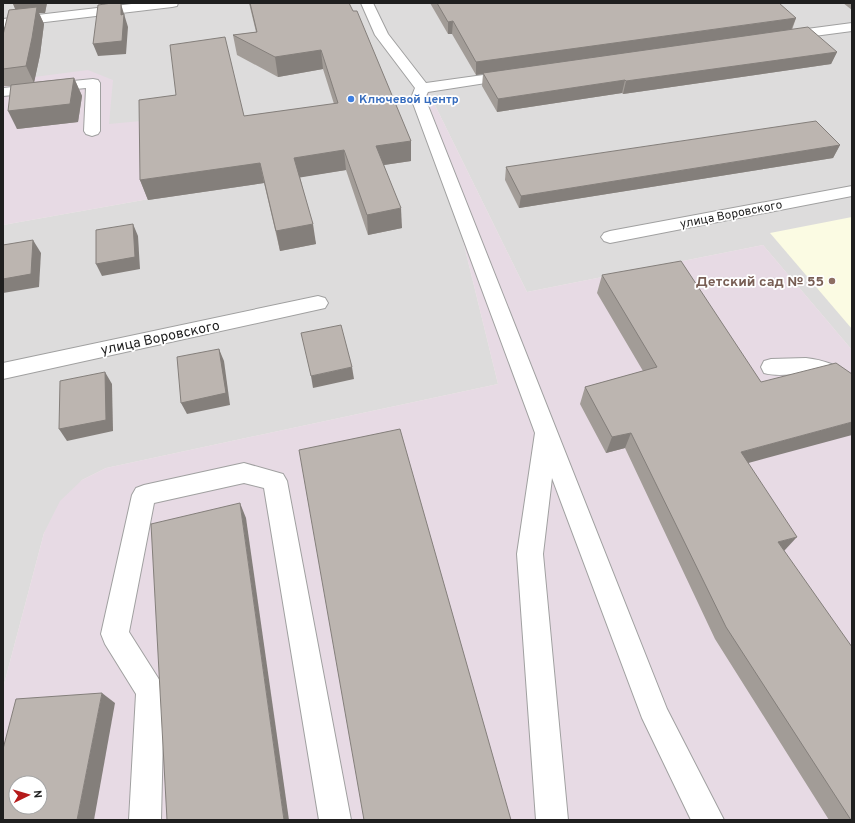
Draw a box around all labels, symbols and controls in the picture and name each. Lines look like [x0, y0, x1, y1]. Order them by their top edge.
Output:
place label: Ключевой центр [359, 92, 459, 108]
marker: Ключевой центр [346, 94, 356, 104]
street label: улица Воровского [679, 197, 784, 233]
place label: Детский сад № 55 [696, 274, 824, 291]
marker: Детский сад № 55 [827, 276, 837, 286]
street label: улица Воровского [99, 318, 221, 359]
north arrow [8, 775, 48, 815]
text: N [30, 790, 44, 799]

